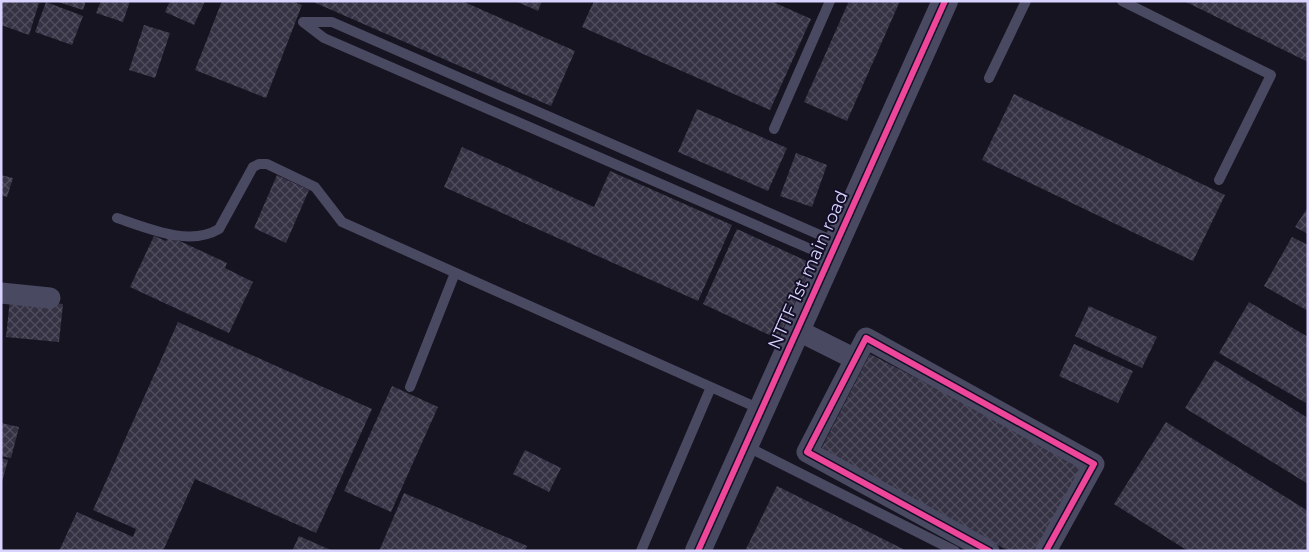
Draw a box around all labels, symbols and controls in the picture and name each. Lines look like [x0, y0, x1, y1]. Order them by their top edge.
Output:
street label: NTTF 1st main road [763, 187, 853, 353]

